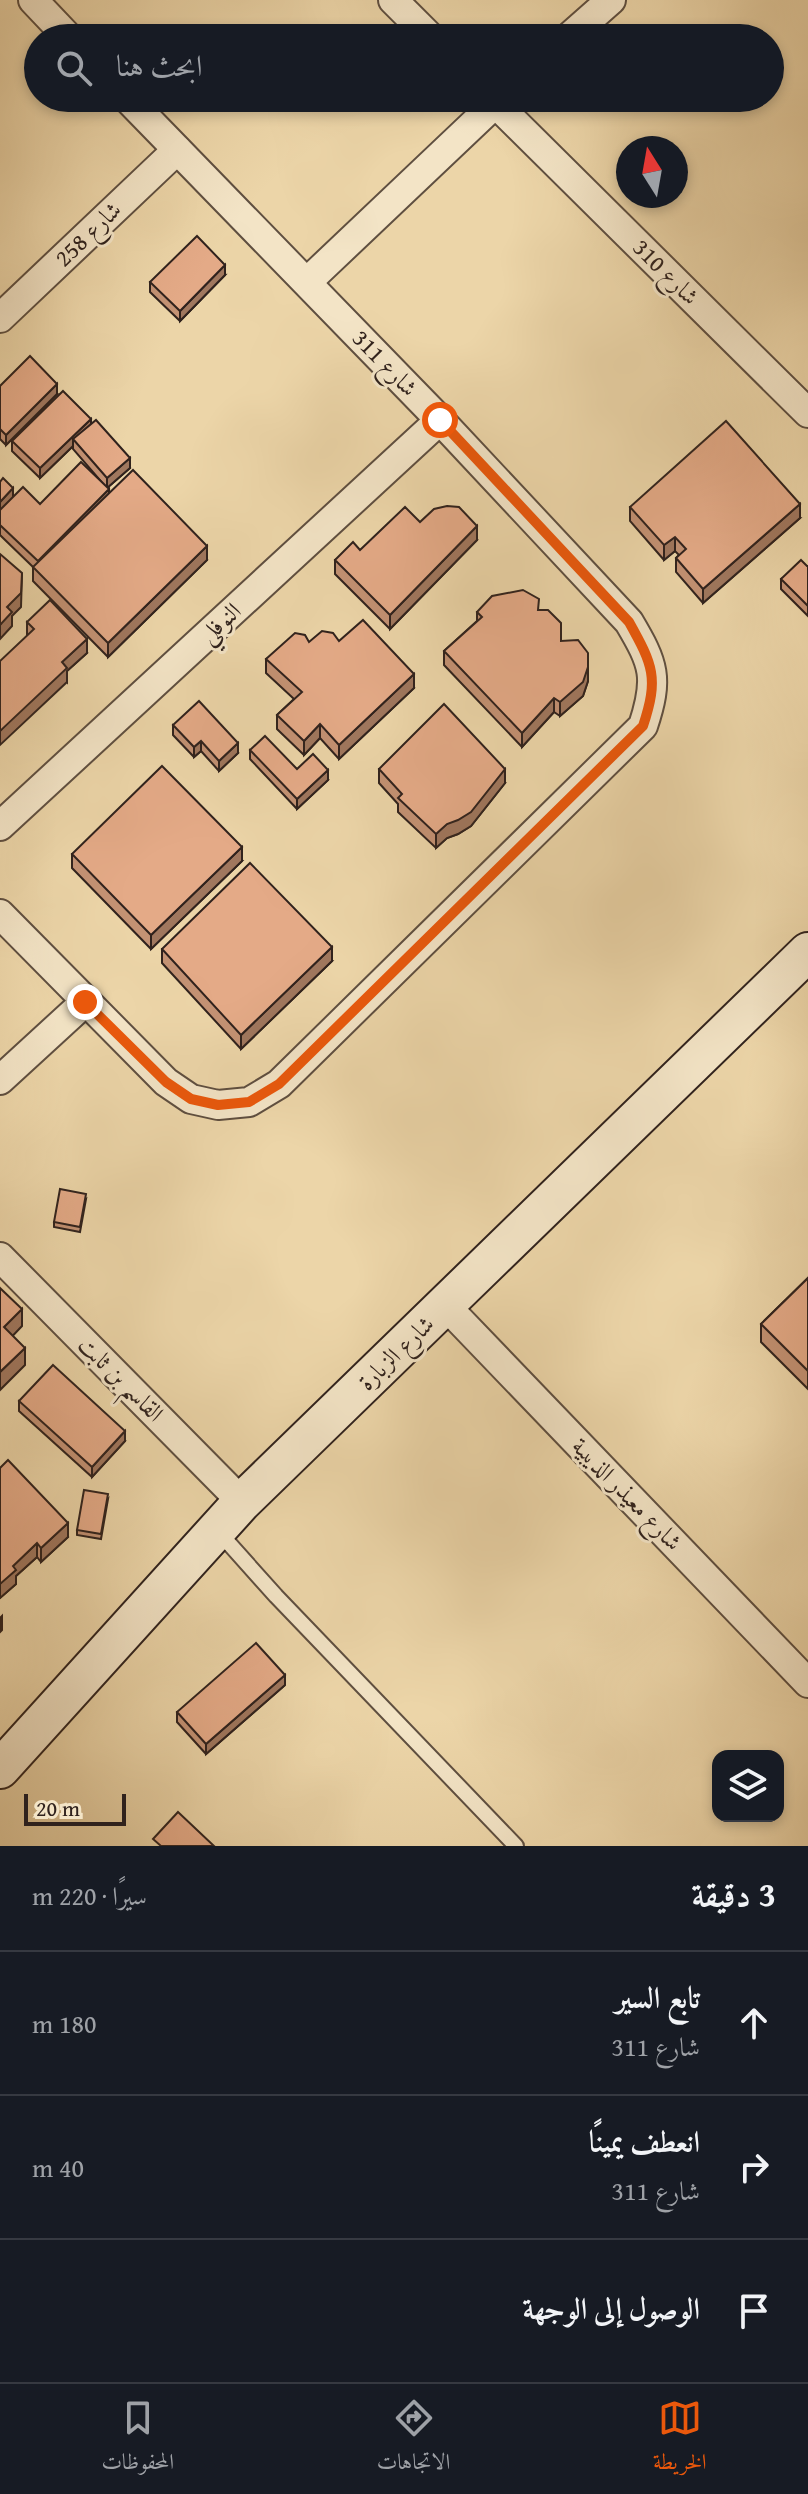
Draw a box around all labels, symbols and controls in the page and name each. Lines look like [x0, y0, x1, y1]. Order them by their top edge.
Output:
search box [24, 24, 784, 112]
text: ابحث هنا [116, 43, 203, 87]
icon: search [52, 46, 96, 90]
north arrow [616, 136, 688, 208]
street label: شارع 258 [46, 193, 131, 277]
street label: شارع 310 [623, 230, 708, 315]
street label: شارع 311 [342, 321, 426, 406]
route start [422, 402, 458, 438]
street label: النوفلي [191, 594, 253, 656]
route end [67, 984, 103, 1020]
street label: شارع الزبارة [349, 1307, 444, 1400]
street label: القاسم بن ثابت [66, 1328, 172, 1434]
street label: شارع معيذر الذيبية [562, 1429, 691, 1560]
map controls [712, 1750, 784, 1822]
button: layers [712, 1750, 784, 1822]
scale bar [24, 1790, 126, 1826]
text: 20 m [36, 1792, 80, 1824]
text: 3 دقيقة [692, 1869, 776, 1918]
text: سيرًا · 220 m [32, 1876, 147, 1915]
text: تابع السير [615, 1975, 700, 2019]
icon: ahead [732, 2001, 776, 2045]
text: 180 m [32, 2004, 97, 2043]
text: شارع 311 [612, 2027, 700, 2066]
text: انعطف يمينًا [589, 2119, 700, 2163]
icon: right [732, 2145, 776, 2189]
text: 40 m [32, 2148, 84, 2187]
text: شارع 311 [612, 2171, 700, 2210]
text: الوصول إلى الوجهة [522, 2286, 700, 2330]
icon: arrive [732, 2289, 776, 2333]
tab: المحفوظات [101, 2396, 174, 2483]
tab: الاتجاهات [377, 2396, 450, 2483]
tab: الخريطة [653, 2396, 707, 2483]

